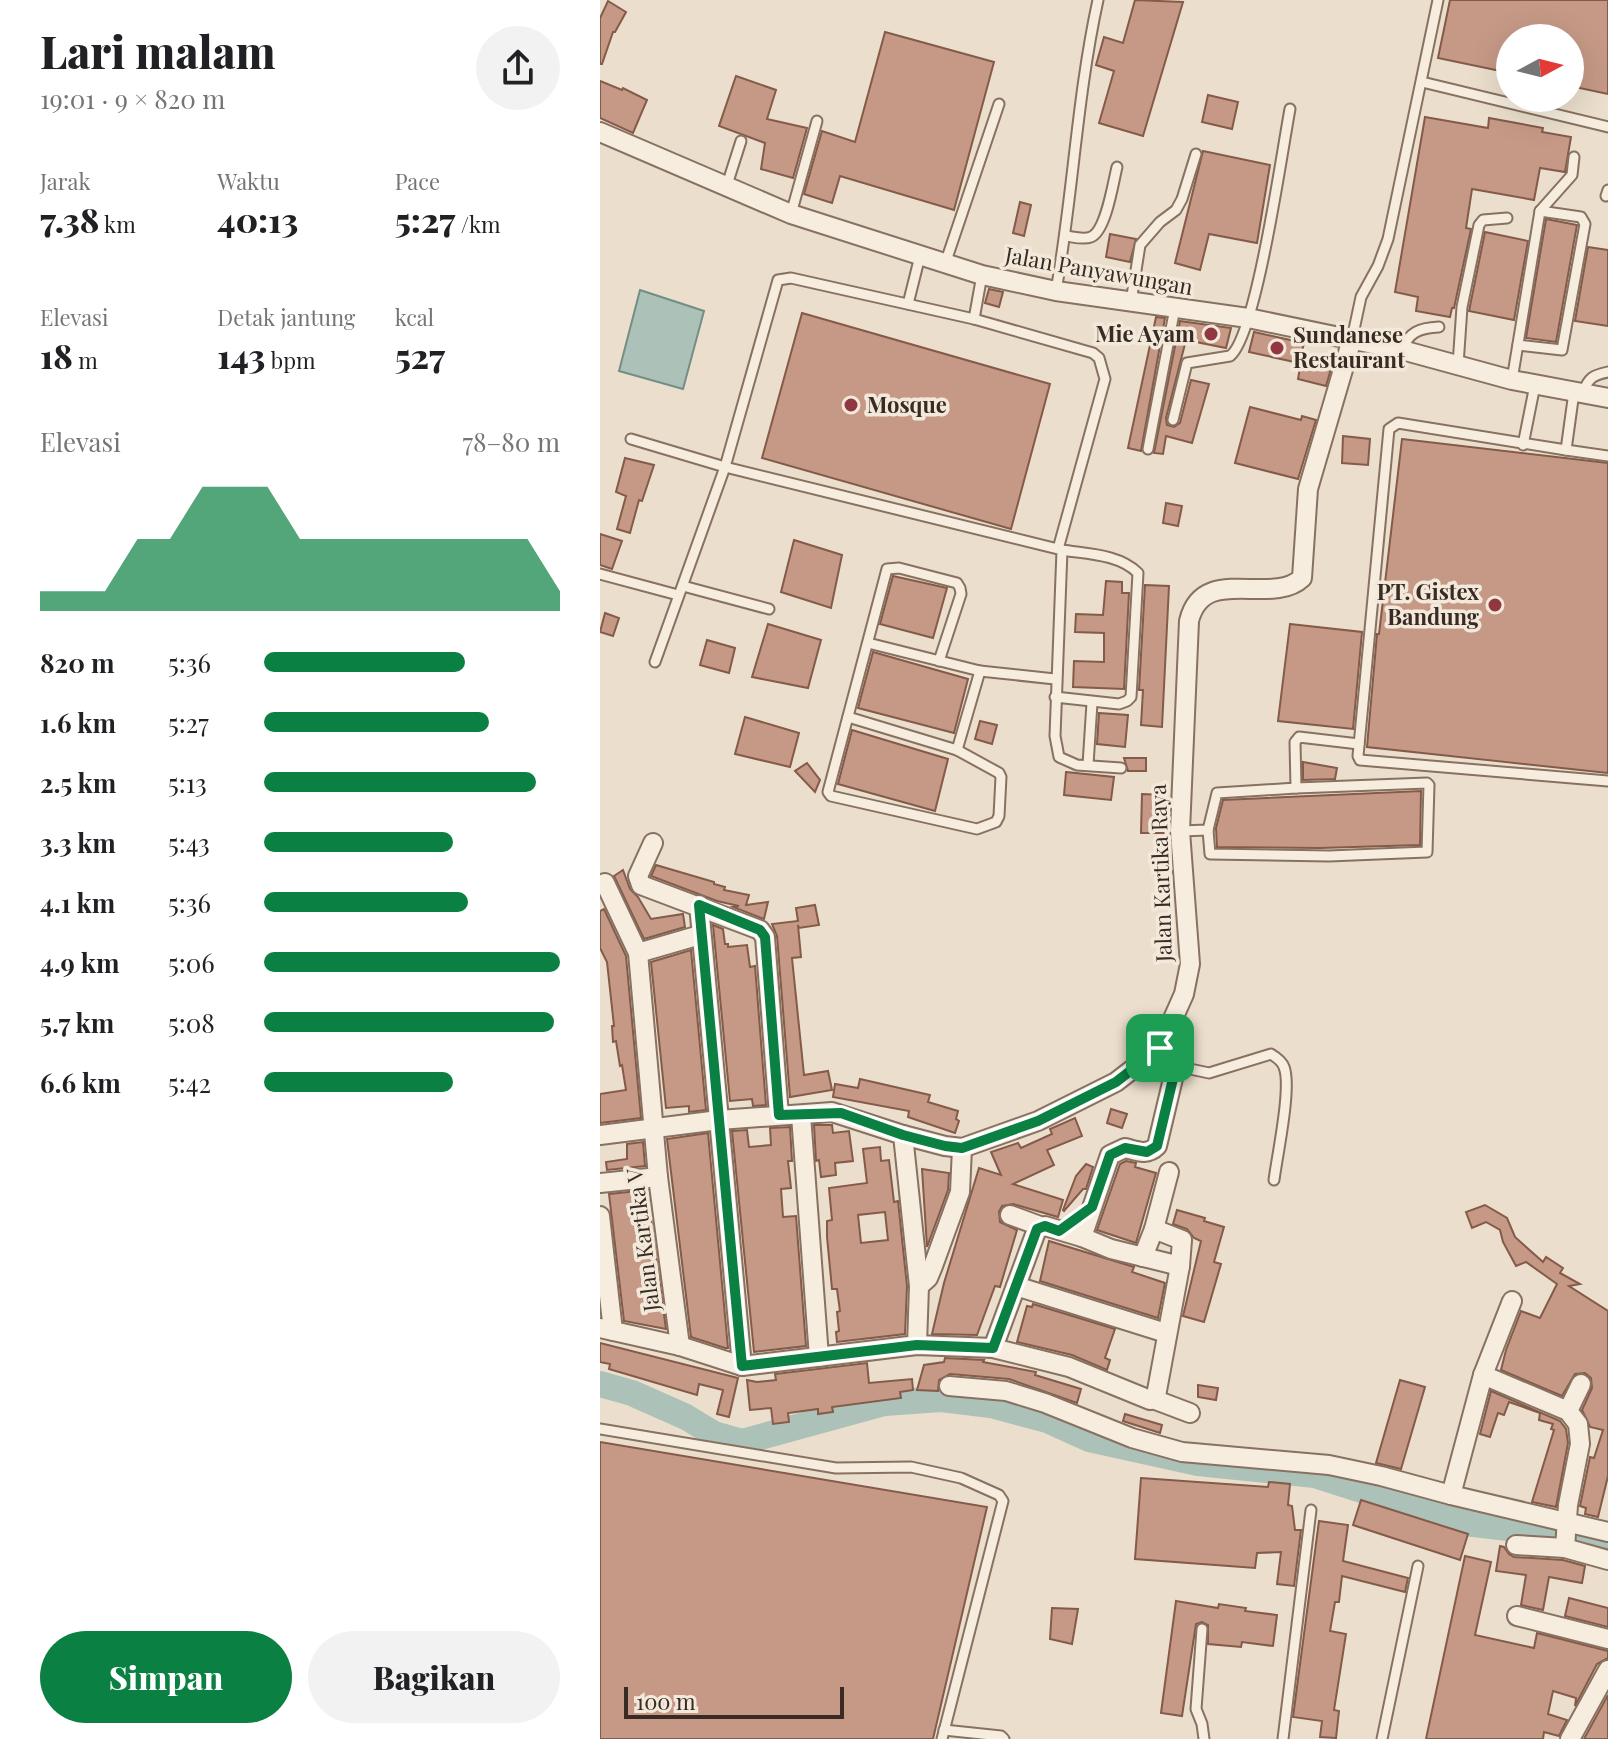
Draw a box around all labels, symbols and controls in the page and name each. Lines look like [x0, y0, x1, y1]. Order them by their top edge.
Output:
text: Lari malam [40, 21, 276, 80]
north arrow [1496, 24, 1584, 112]
map controls [1496, 24, 1584, 112]
button: share [476, 26, 560, 110]
text: 19:01 · 9 × 820 m [40, 81, 225, 116]
text: Jarak [40, 166, 91, 196]
text: Waktu [217, 166, 280, 196]
text: Pace [395, 166, 440, 196]
text: 7.38 [40, 196, 99, 242]
text: 40:13 [217, 196, 298, 242]
text: 5:27 [395, 196, 455, 242]
text: km [99, 209, 136, 239]
text: /km [455, 209, 501, 239]
street label: Jalan Panyawungan [1002, 239, 1195, 301]
text: Elevasi [40, 302, 108, 332]
text: Detak jantung [217, 302, 356, 332]
text: kcal [395, 302, 434, 332]
place label: Mie Ayam [1095, 318, 1195, 348]
place label: Sundanese Restaurant [1293, 319, 1405, 374]
marker: Mie Ayam [1202, 325, 1220, 343]
text: 18 [40, 332, 73, 378]
text: 143 [217, 332, 265, 378]
text: 527 [395, 332, 445, 378]
marker: Sundanese Restaurant [1268, 339, 1286, 357]
text: m [73, 345, 98, 375]
text: bpm [265, 345, 315, 375]
place label: Mosque [867, 389, 947, 419]
marker: Mosque [842, 396, 860, 414]
text: Elevasi [40, 424, 121, 459]
text: 78–80 m [462, 424, 560, 459]
place label: PT. Gistex Bandung [1377, 576, 1480, 631]
marker: PT. Gistex Bandung [1486, 596, 1504, 614]
text: 820 m [40, 645, 115, 680]
text: 5:36 [168, 645, 211, 680]
text: 1.6 km [40, 705, 116, 740]
text: 5:27 [168, 705, 209, 740]
text: 2.5 km [40, 765, 116, 800]
text: 5:13 [168, 765, 207, 800]
street label: Jalan Kartika Raya [1142, 784, 1178, 963]
text: 3.3 km [40, 825, 116, 860]
text: 5:43 [168, 825, 210, 860]
text: 4.1 km [40, 885, 115, 920]
text: 5:36 [168, 885, 211, 920]
text: 4.9 km [40, 945, 119, 980]
text: 5:06 [168, 945, 215, 980]
text: 5.7 km [40, 1005, 114, 1040]
text: 5:08 [168, 1005, 215, 1040]
pin [1126, 1014, 1194, 1082]
icon: arrive [1138, 1026, 1182, 1070]
text: 6.6 km [40, 1065, 121, 1100]
text: 5:42 [168, 1065, 211, 1100]
street label: Jalan Kartika V [618, 1166, 666, 1314]
button: Simpan [40, 1631, 292, 1723]
button: Bagikan [308, 1631, 560, 1723]
scale bar [624, 1683, 844, 1719]
text: 100 m [636, 1686, 696, 1716]

